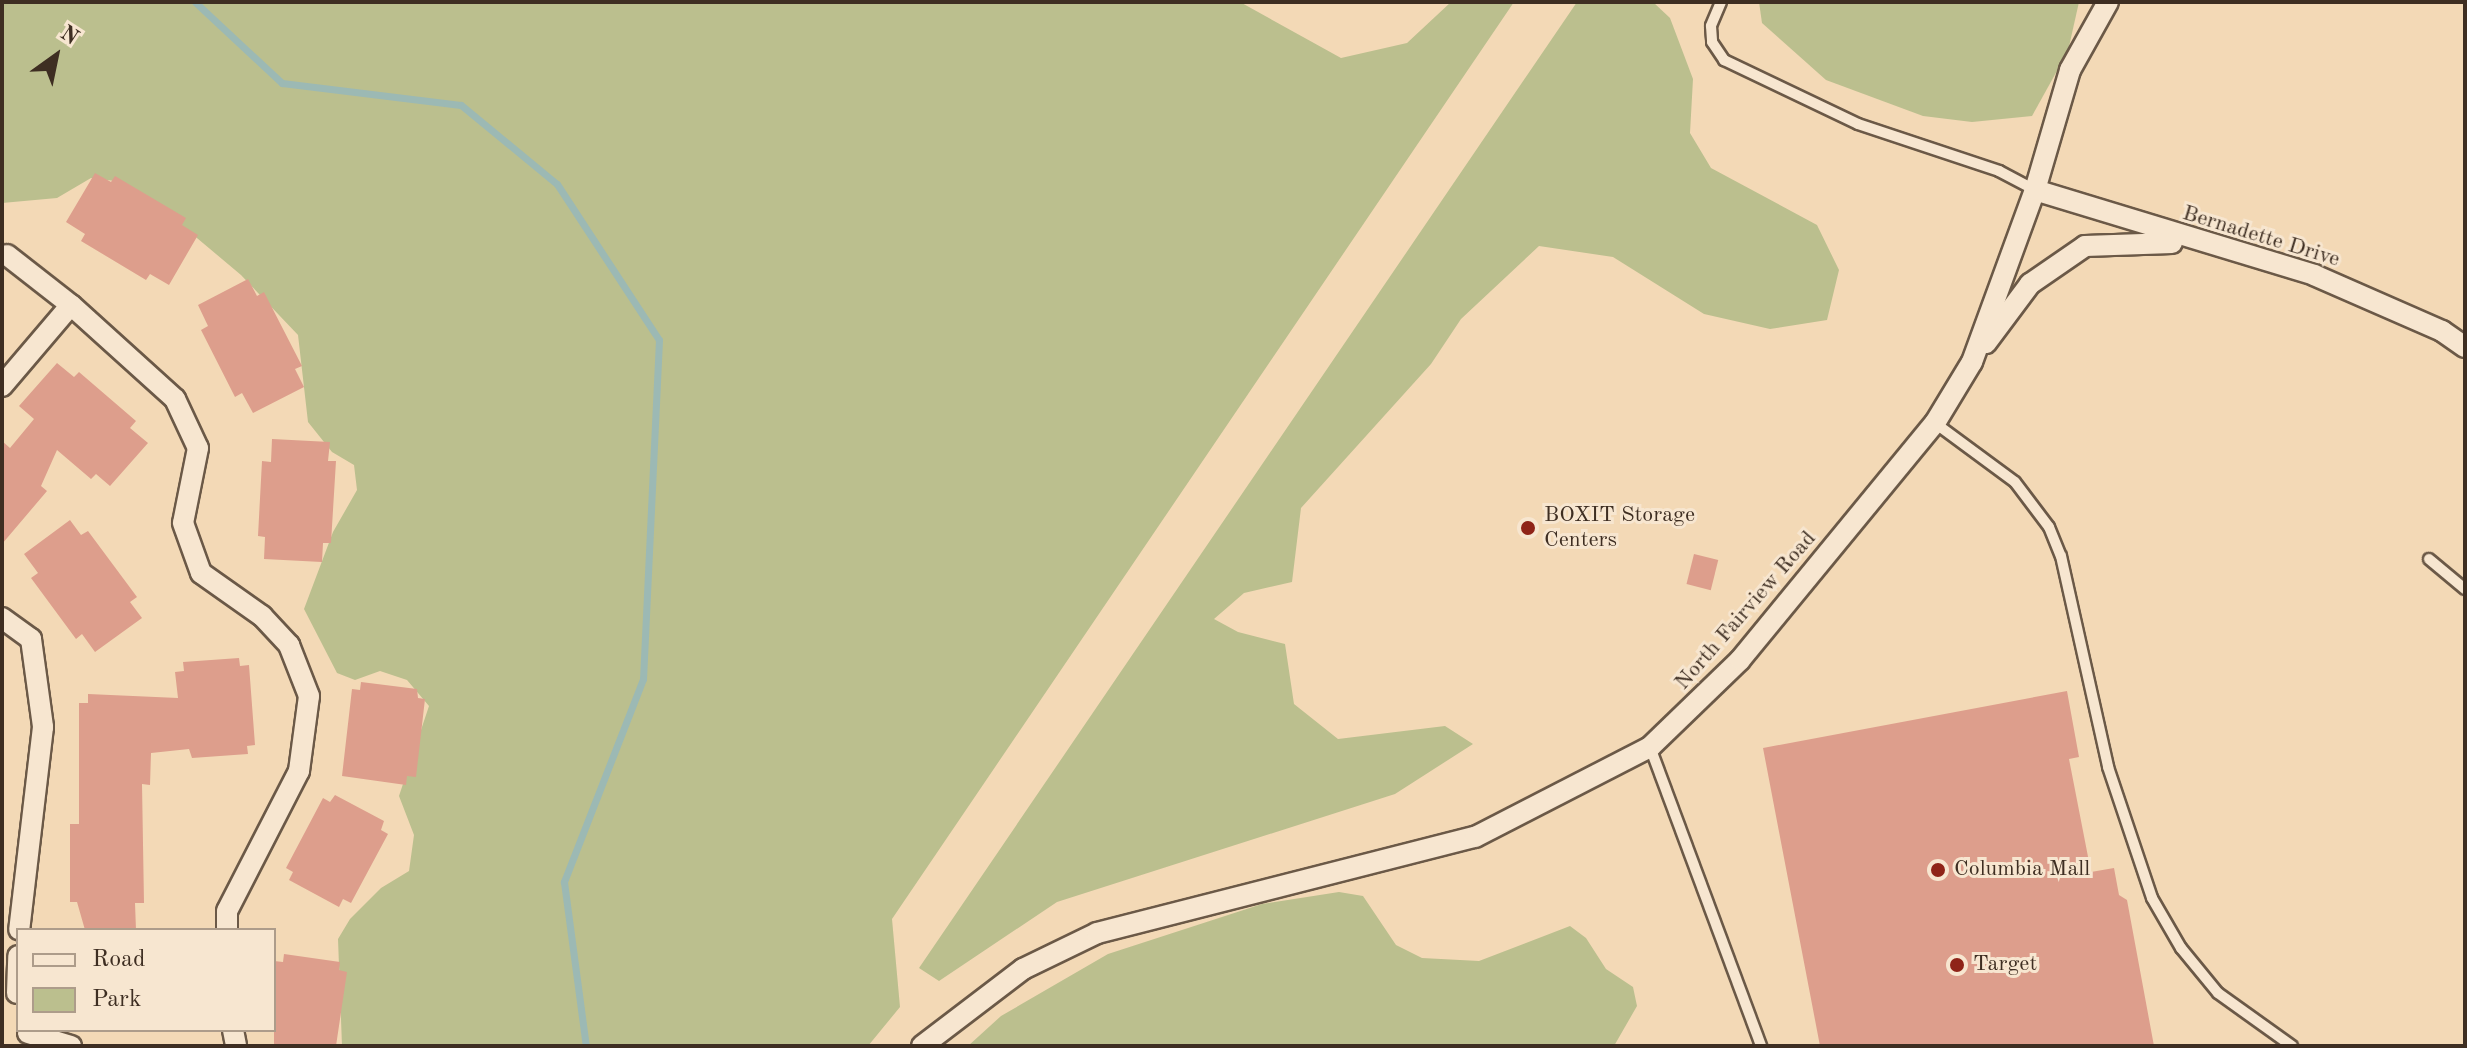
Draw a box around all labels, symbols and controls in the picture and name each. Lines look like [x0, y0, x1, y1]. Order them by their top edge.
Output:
north arrow [16, 16, 96, 96]
text: N [56, 22, 82, 50]
street label: Bernadette Drive [2179, 201, 2343, 273]
place label: BOXIT Storage Centers [1544, 502, 1695, 554]
marker: BOXIT Storage Centers [1519, 519, 1537, 537]
street label: North Fairview Road [1670, 526, 1822, 696]
place label: Columbia Mall [1954, 857, 2090, 883]
marker: Columbia Mall [1929, 861, 1947, 879]
legend [16, 928, 276, 1032]
text: Road [92, 948, 145, 972]
place label: Target [1973, 952, 2037, 978]
marker: Target [1948, 956, 1966, 974]
text: Park [92, 988, 141, 1012]

